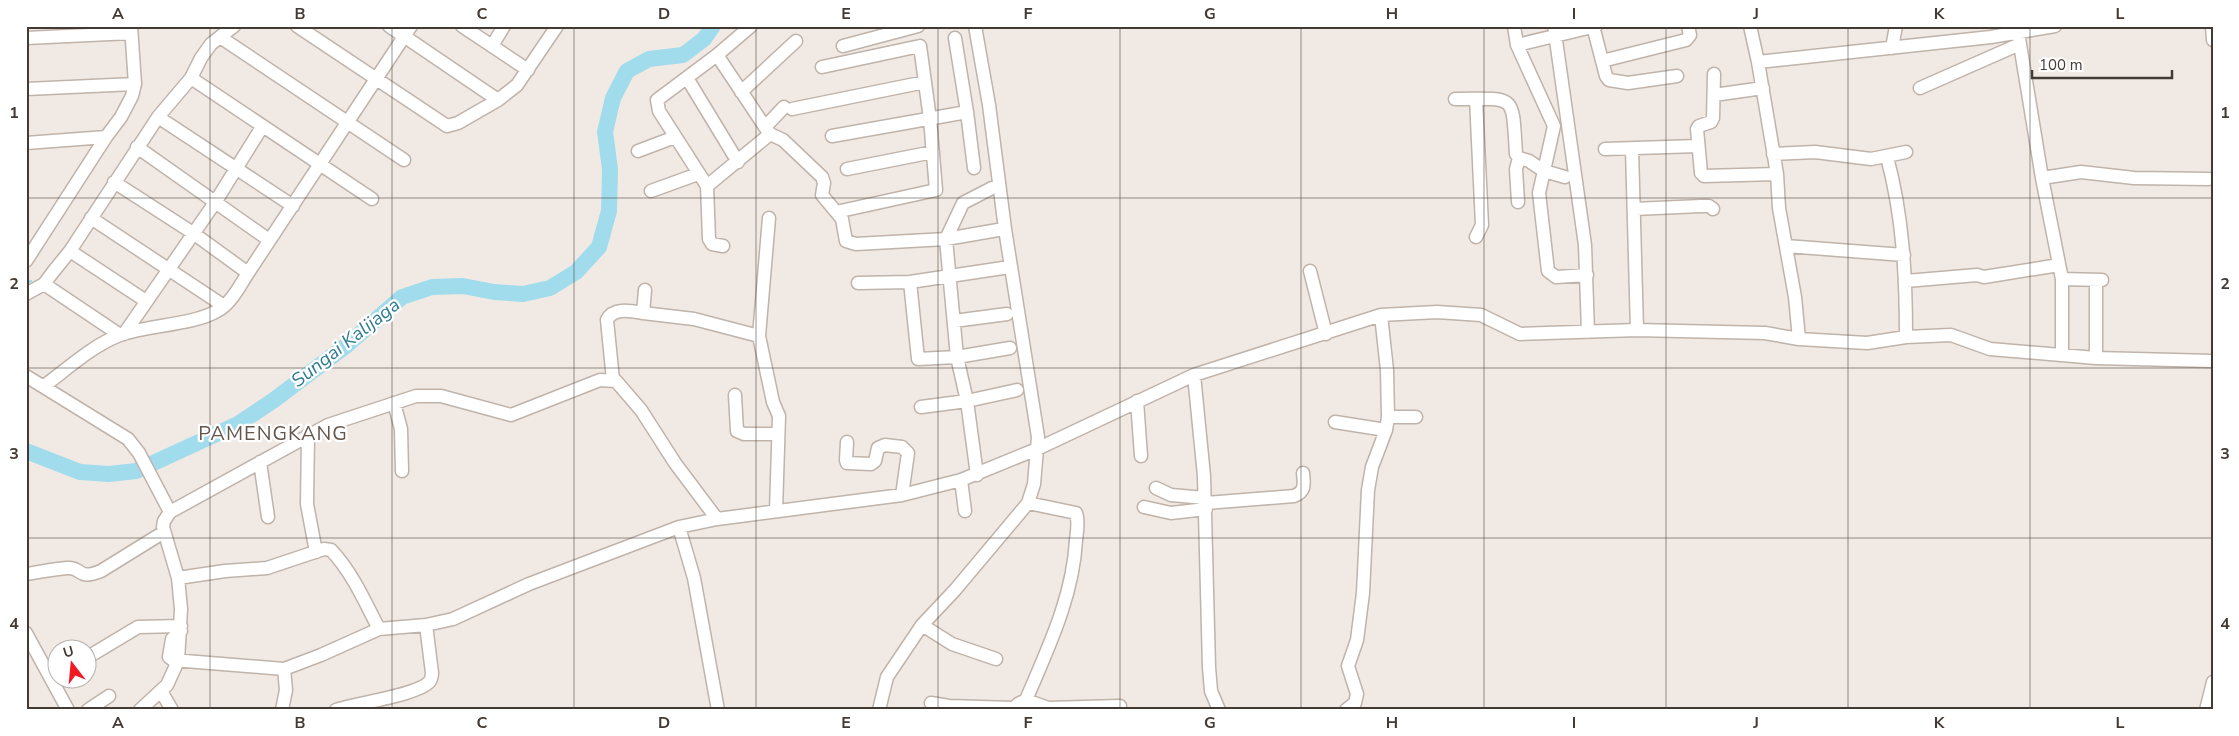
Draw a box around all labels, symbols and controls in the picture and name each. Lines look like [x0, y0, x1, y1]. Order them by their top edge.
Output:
text: A [112, 3, 124, 25]
text: B [294, 3, 306, 25]
text: C [477, 3, 488, 25]
text: D [658, 3, 670, 25]
text: E [841, 3, 851, 25]
text: F [1024, 3, 1033, 25]
text: G [1204, 3, 1216, 25]
text: H [1386, 3, 1398, 25]
text: I [1572, 3, 1576, 25]
text: J [1752, 3, 1759, 25]
text: K [1934, 3, 1946, 25]
text: L [2116, 3, 2125, 25]
scale bar [2032, 48, 2172, 80]
text: 100 m [2039, 55, 2083, 75]
text: 1 [9, 102, 19, 124]
text: 1 [2220, 102, 2230, 124]
text: 2 [9, 273, 19, 295]
text: 2 [2220, 273, 2230, 295]
water label: Sungai Kalijaga [286, 292, 405, 393]
district label: PAMENGKANG [198, 420, 348, 447]
text: 3 [9, 443, 19, 465]
text: 3 [2220, 443, 2230, 465]
text: 4 [9, 613, 19, 635]
text: 4 [2220, 613, 2230, 635]
north arrow [48, 638, 98, 688]
text: U [61, 641, 76, 663]
text: A [112, 712, 124, 734]
text: B [294, 712, 306, 734]
text: C [477, 712, 488, 734]
text: D [658, 712, 670, 734]
text: E [841, 712, 851, 734]
text: F [1024, 712, 1033, 734]
text: G [1204, 712, 1216, 734]
text: H [1386, 712, 1398, 734]
text: I [1572, 712, 1576, 734]
text: J [1752, 712, 1759, 734]
text: K [1934, 712, 1946, 734]
text: L [2116, 712, 2125, 734]

